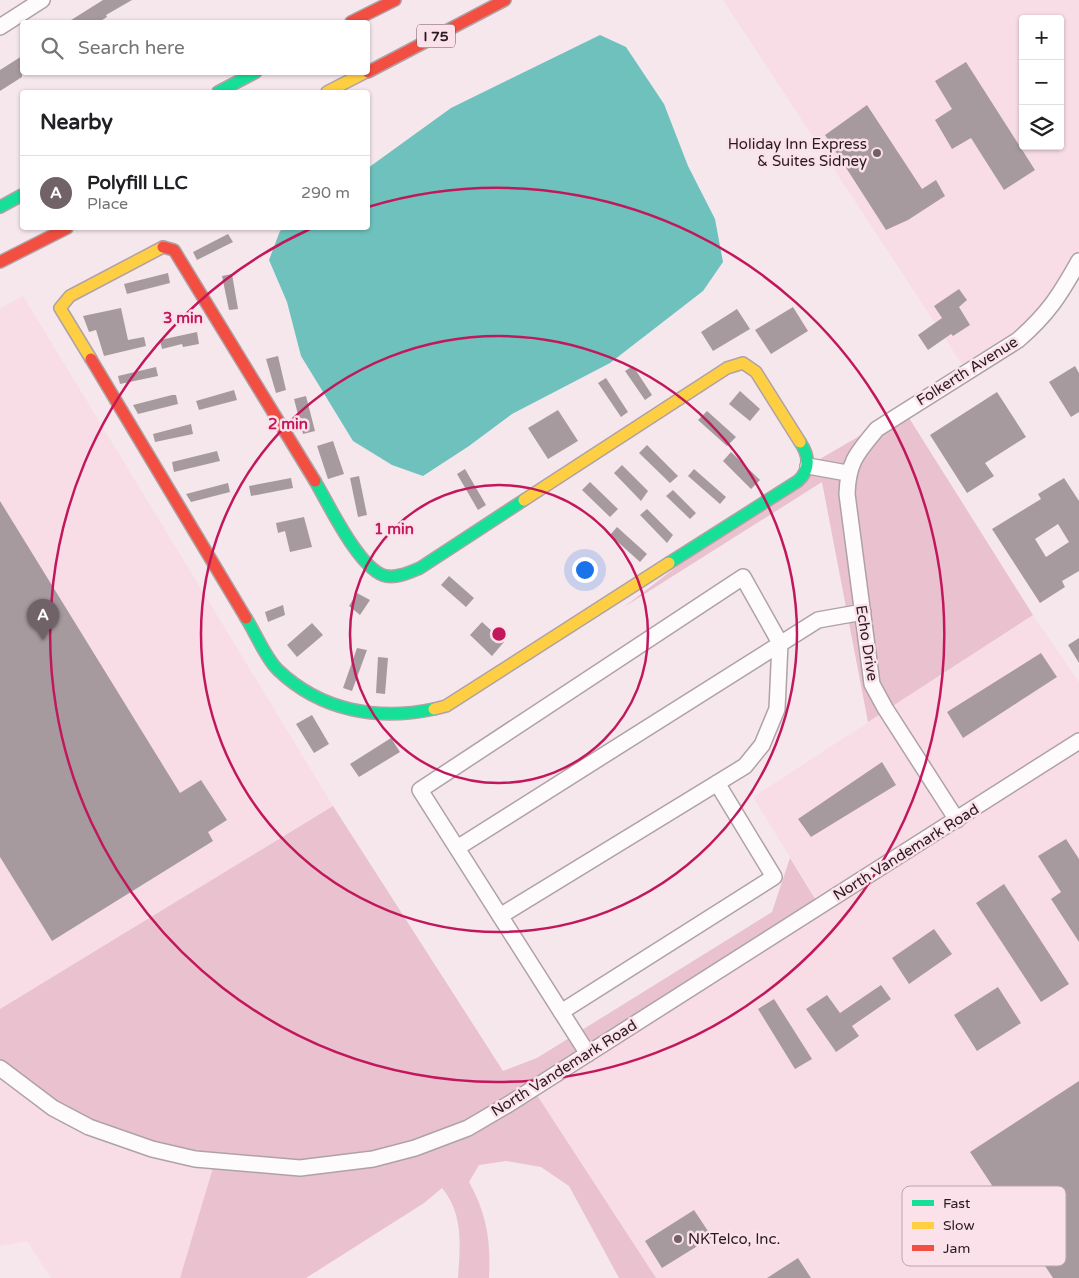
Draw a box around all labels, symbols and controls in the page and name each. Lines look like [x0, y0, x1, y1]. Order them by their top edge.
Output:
map controls [1019, 15, 1064, 150]
button: + [1019, 15, 1064, 60]
search box [20, 20, 370, 75]
road number: I 75 [417, 24, 455, 48]
icon: search [38, 34, 66, 62]
text: Search here [78, 37, 185, 59]
button: − [1019, 60, 1064, 105]
button: layers [1019, 105, 1064, 150]
text: Nearby [40, 110, 113, 135]
place label: Holiday Inn Express & Suites Sidney [728, 135, 867, 170]
marker: Holiday Inn Express & Suites Sidney [871, 147, 883, 159]
text: Polyfill LLC [87, 172, 188, 194]
text: A [50, 183, 62, 203]
text: 290 m [301, 183, 350, 203]
text: Place [87, 194, 128, 214]
text: 3 min [163, 309, 203, 327]
street label: Folkerth Avenue [913, 333, 1021, 409]
text: 2 min [268, 415, 308, 433]
text: 1 min [374, 520, 414, 538]
your location [572, 557, 598, 583]
pin: A [27, 599, 59, 640]
street label: Echo Drive [852, 604, 882, 682]
centre of rings [490, 625, 508, 643]
street label: North Vandemark Road [830, 800, 982, 904]
street label: North Vandemark Road [488, 1016, 640, 1120]
legend [902, 1186, 1066, 1266]
text: Fast [943, 1195, 971, 1212]
text: Slow [943, 1217, 975, 1234]
place label: NKTelco, Inc. [688, 1230, 780, 1248]
marker: NKTelco, Inc. [672, 1233, 684, 1245]
text: Jam [943, 1240, 970, 1257]

